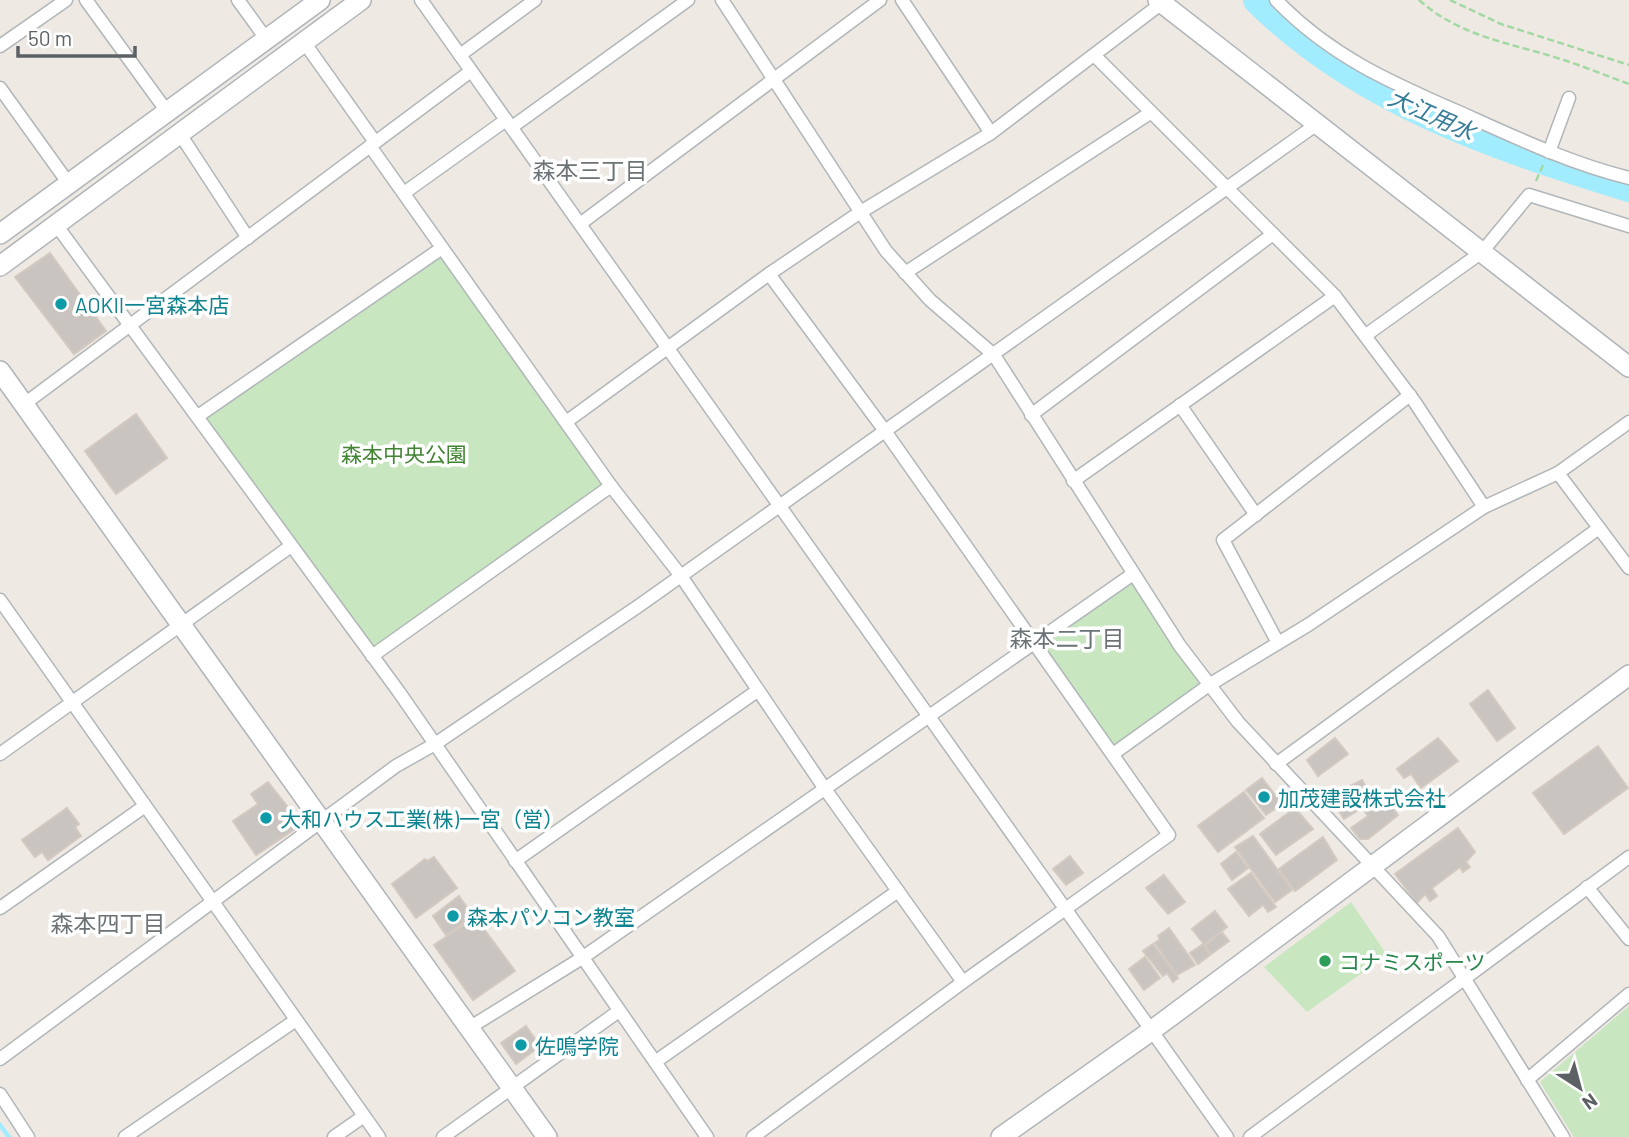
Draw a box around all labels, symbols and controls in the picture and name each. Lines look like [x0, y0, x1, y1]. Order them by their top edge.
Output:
scale bar [18, 14, 135, 58]
text: 50 m [28, 25, 72, 50]
water label: 大江用水 [1384, 83, 1482, 147]
district label: 森本三丁目 [533, 156, 648, 184]
place label: AOKII一宮森本店 [75, 292, 229, 317]
marker: AOKII一宮森本店 [53, 296, 69, 312]
park label: 森本中央公園 [341, 441, 467, 466]
district label: 森本二丁目 [1010, 624, 1125, 652]
place label: 加茂建設株式会社 [1278, 785, 1446, 810]
marker: 加茂建設株式会社 [1256, 789, 1272, 805]
place label: 大和ハウス工業(株)一宮（営） [280, 806, 564, 831]
marker: 大和ハウス工業(株)一宮（営） [258, 810, 274, 826]
place label: 森本パソコン教室 [467, 904, 635, 929]
marker: 森本パソコン教室 [445, 908, 461, 924]
district label: 森本四丁目 [51, 909, 166, 937]
place label: コナミスポーツ [1339, 949, 1486, 974]
marker: コナミスポーツ [1317, 953, 1333, 969]
place label: 佐鳴学院 [535, 1033, 619, 1058]
marker: 佐鳴学院 [513, 1037, 529, 1053]
north arrow [1545, 1053, 1615, 1123]
text: N [1578, 1089, 1602, 1115]

